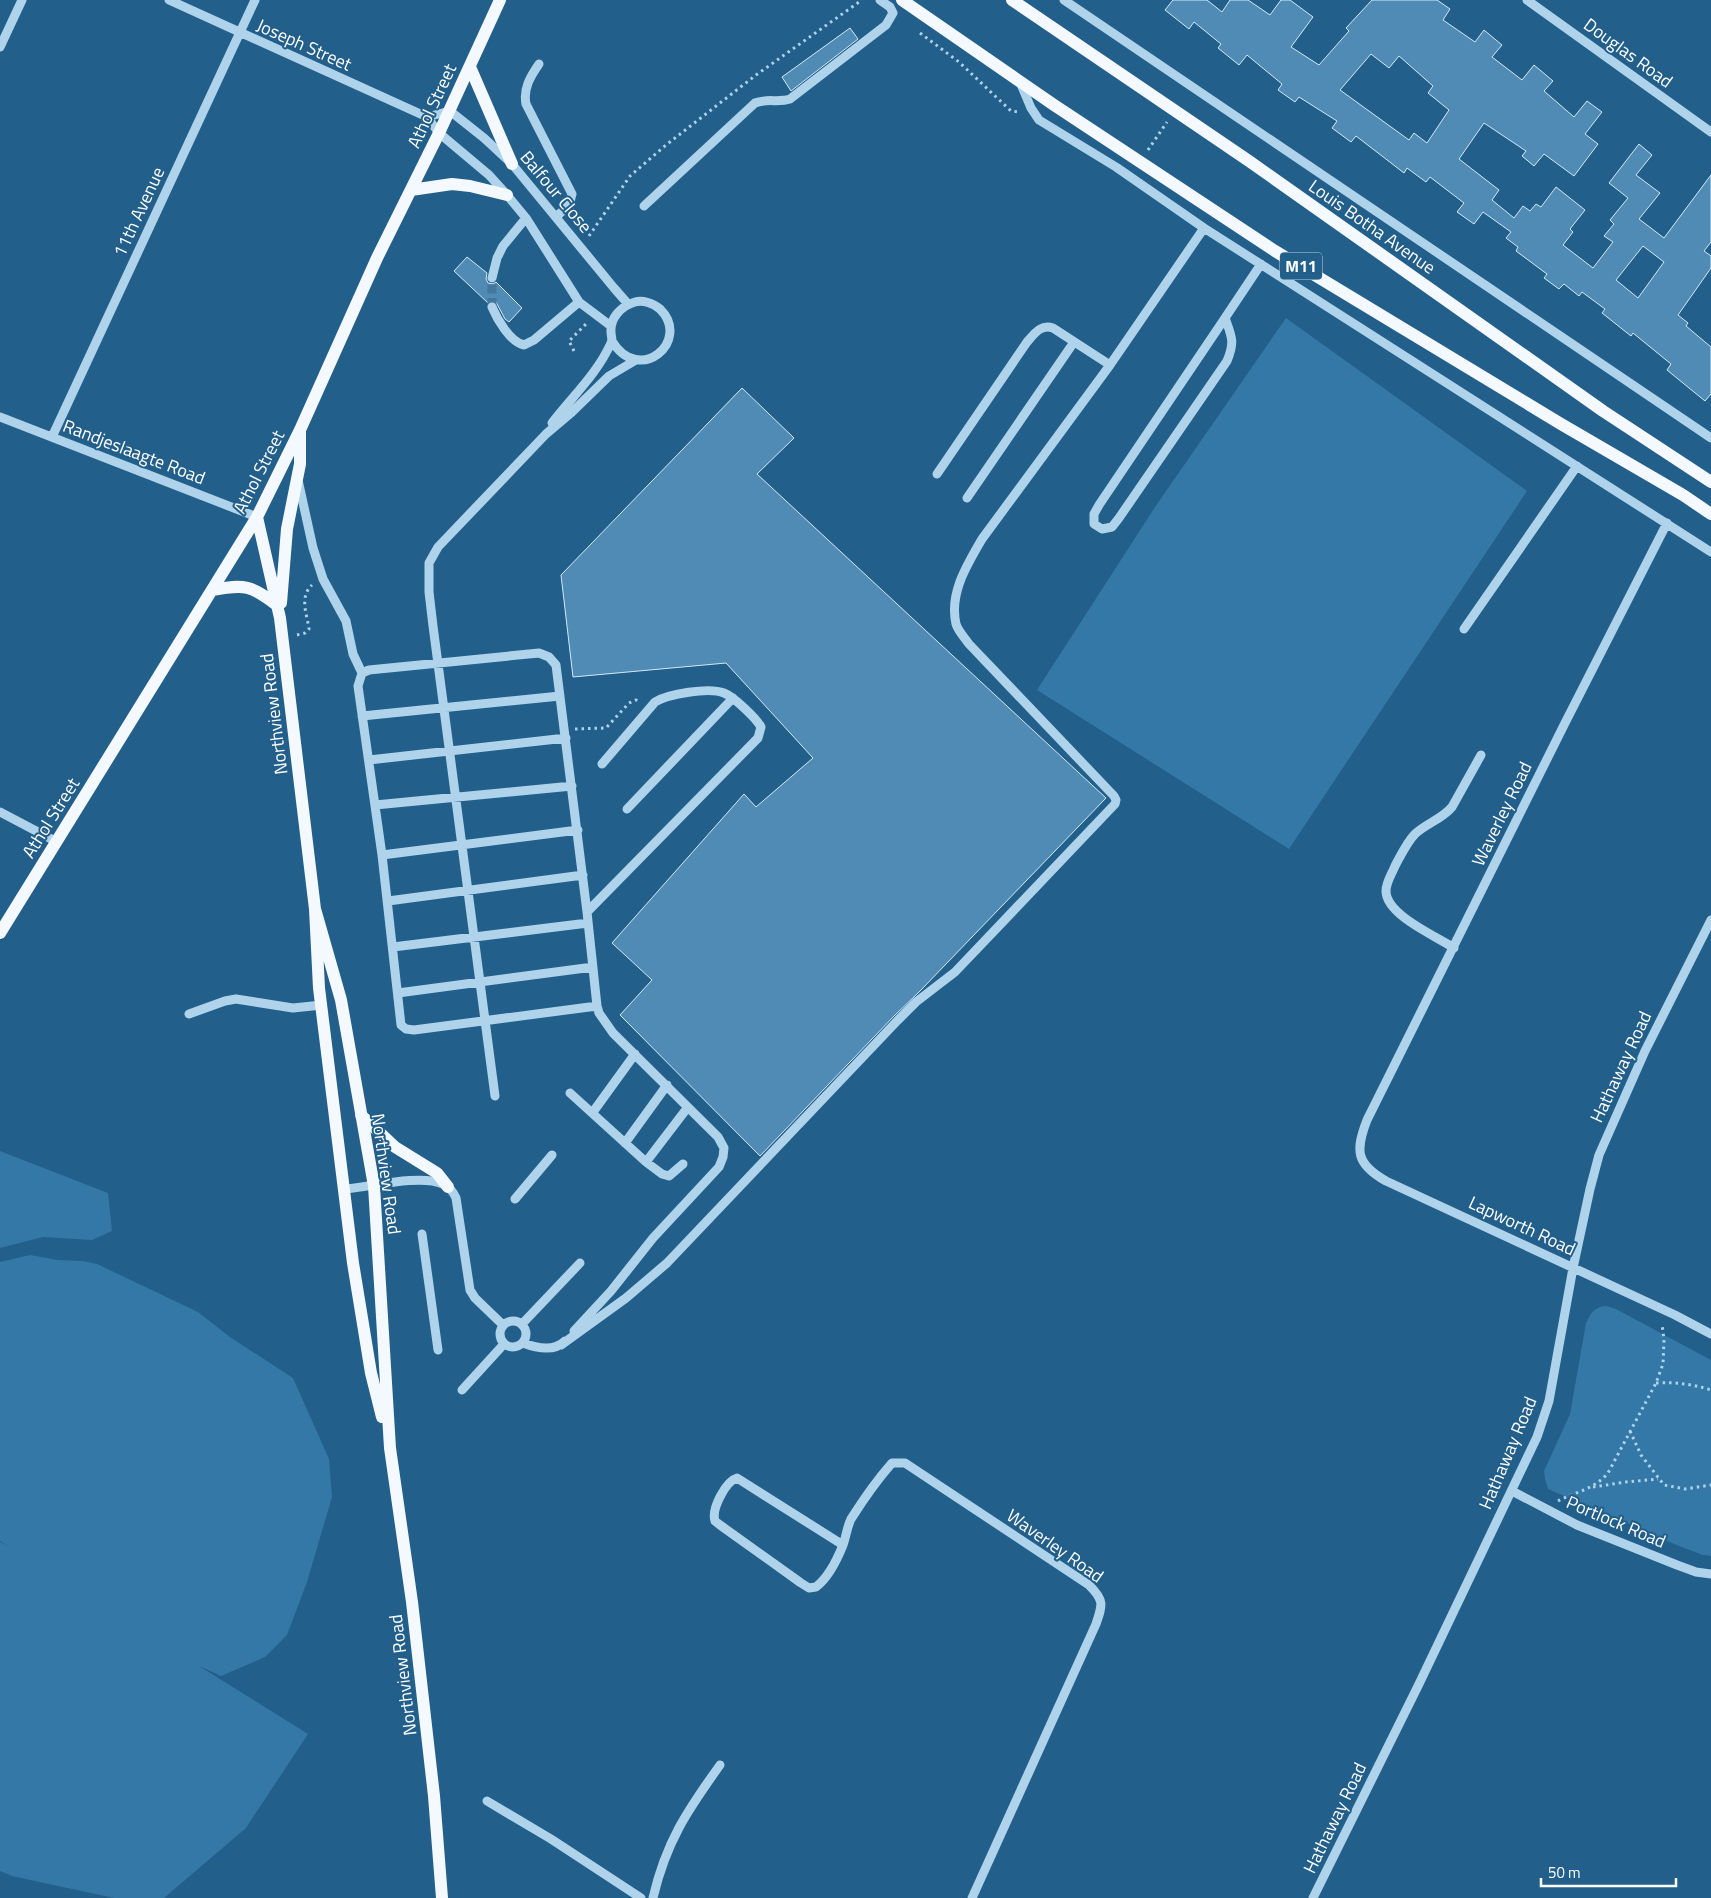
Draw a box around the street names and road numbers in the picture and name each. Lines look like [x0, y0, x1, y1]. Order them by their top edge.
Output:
street label: Douglas Road [1578, 11, 1678, 94]
street label: Joseph Street [252, 12, 357, 78]
street label: Athol Street [400, 58, 463, 152]
street label: Balfour Close [514, 145, 599, 239]
street label: 11th Avenue [106, 162, 171, 261]
street label: Louis Botha Avenue [1303, 173, 1441, 281]
road number: M11 [1280, 252, 1322, 280]
street label: Randjeslaagte Road [59, 412, 209, 491]
street label: Athol Street [226, 425, 291, 518]
street label: Northview Road [253, 652, 294, 776]
street label: Waverley Road [1465, 757, 1538, 871]
street label: Athol Street [15, 772, 86, 863]
street label: Hathaway Road [1583, 1007, 1658, 1127]
street label: Northview Road [365, 1112, 408, 1236]
street label: Lapworth Road [1464, 1189, 1580, 1262]
street label: Hathaway Road [1472, 1392, 1543, 1513]
street label: Portlock Road [1562, 1488, 1670, 1555]
street label: Waverley Road [1001, 1502, 1109, 1589]
street label: Northview Road [382, 1613, 423, 1737]
street label: Hathaway Road [1296, 1758, 1373, 1878]

